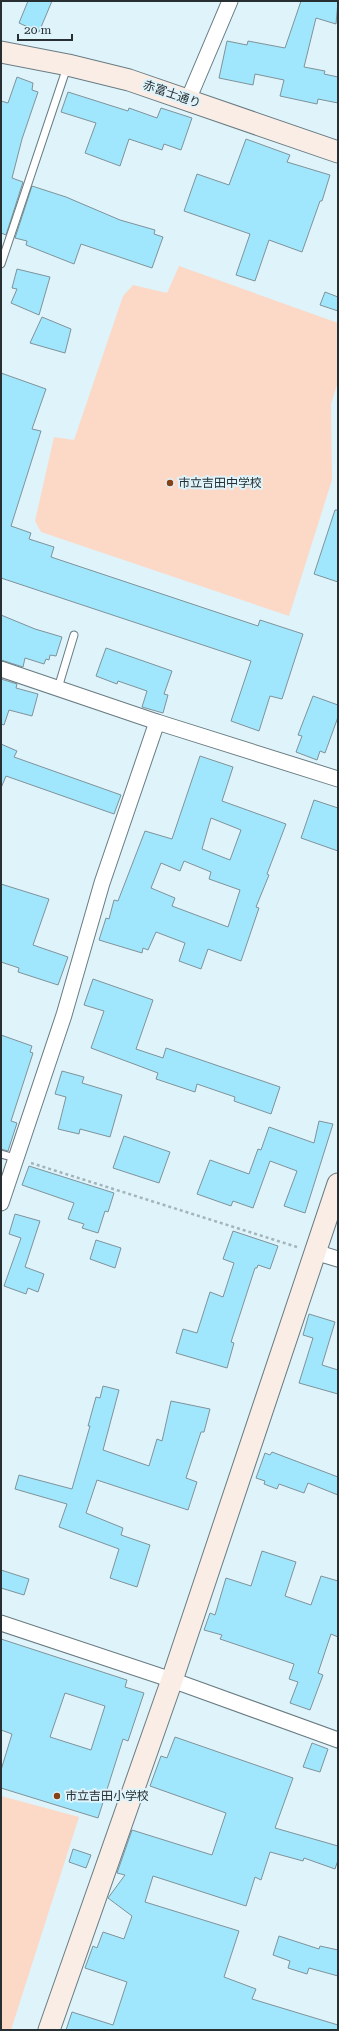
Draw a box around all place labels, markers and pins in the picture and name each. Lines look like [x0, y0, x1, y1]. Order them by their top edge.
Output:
place label: 市立吉田中学校 [178, 476, 262, 490]
marker: 市立吉田中学校 [165, 478, 175, 488]
place label: 市立吉田小学校 [65, 1789, 149, 1803]
marker: 市立吉田小学校 [52, 1791, 62, 1801]

